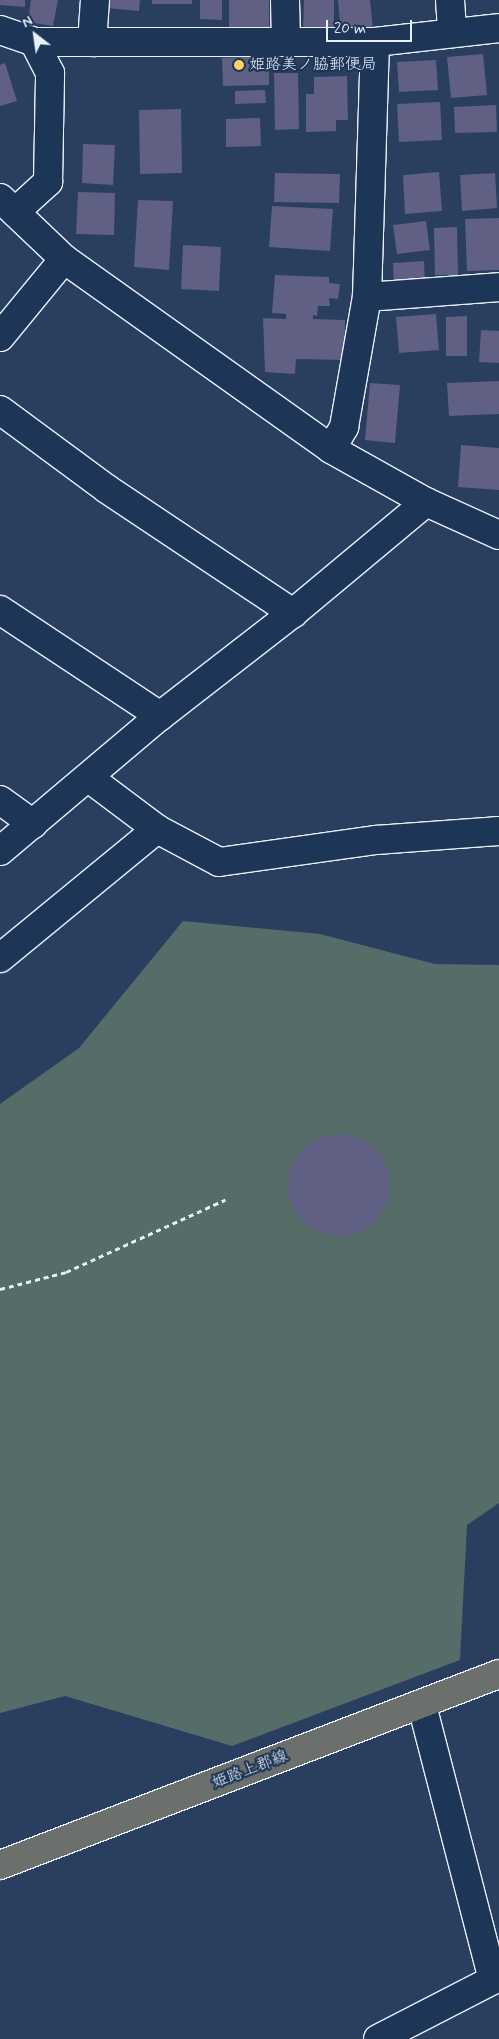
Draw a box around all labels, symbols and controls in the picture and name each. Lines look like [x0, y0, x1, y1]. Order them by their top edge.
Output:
north arrow [10, 10, 60, 60]
scale bar [329, 10, 415, 42]
text: N [19, 12, 36, 32]
text: 20 m [334, 19, 366, 39]
place label: 姫路美ノ脇郵便局 [249, 55, 377, 75]
marker: 姫路美ノ脇郵便局 [233, 59, 245, 71]
street label: 姫路上郡線 [209, 1747, 291, 1793]

